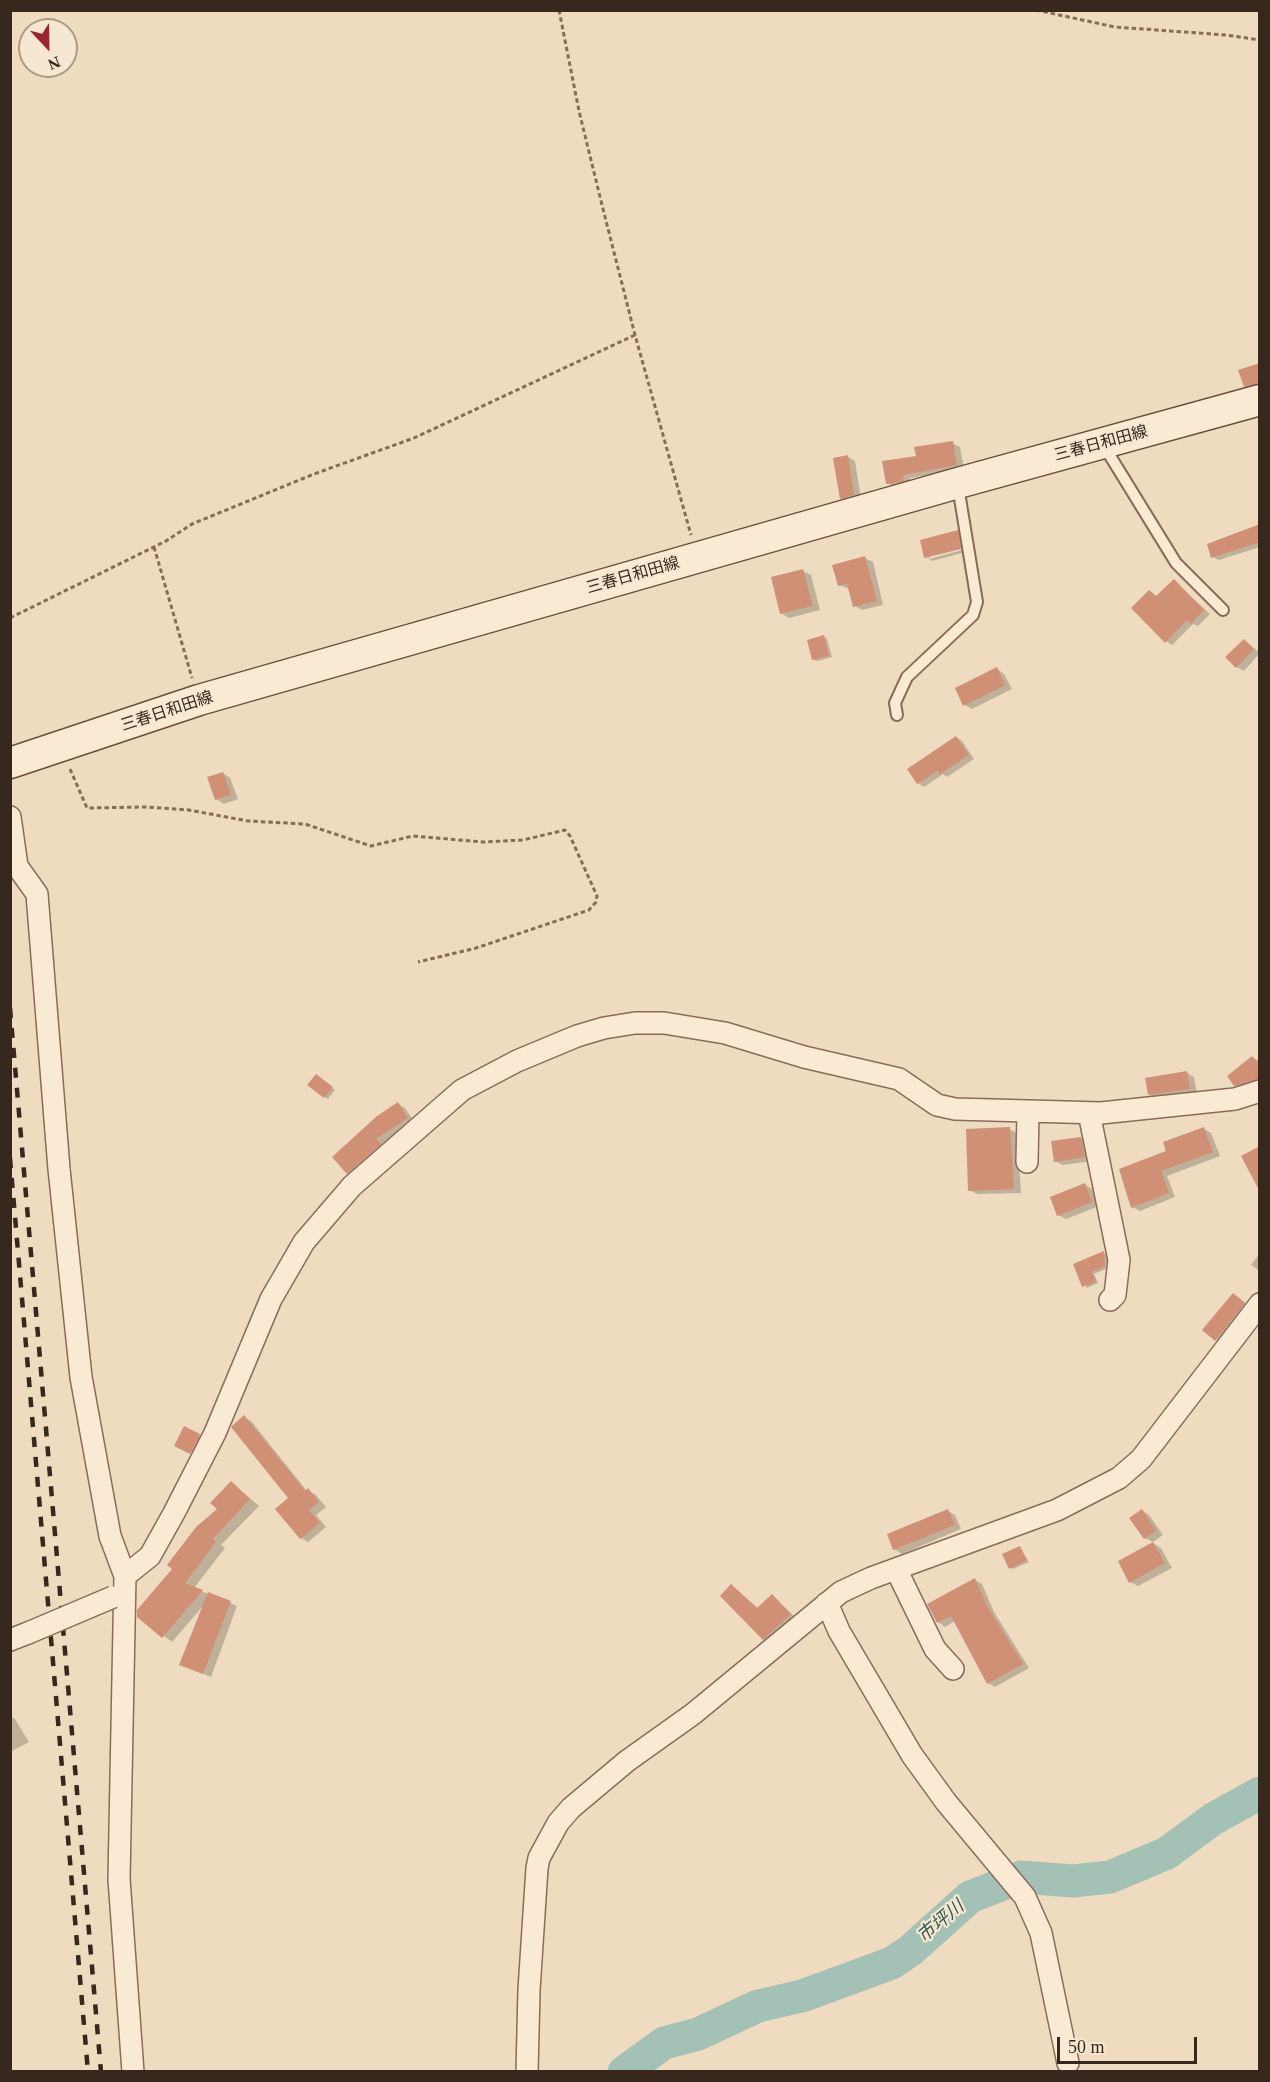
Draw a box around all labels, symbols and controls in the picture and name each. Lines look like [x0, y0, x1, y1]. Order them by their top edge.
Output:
north arrow [18, 18, 78, 78]
text: N [46, 53, 63, 73]
street label: 三春日和田線 [1052, 422, 1150, 466]
street label: 三春日和田線 [584, 554, 682, 598]
street label: 三春日和田線 [118, 688, 216, 736]
water label: 市坪川 [913, 1896, 969, 1948]
scale bar [1060, 2025, 1200, 2063]
text: 50 m [1068, 2037, 1105, 2057]

